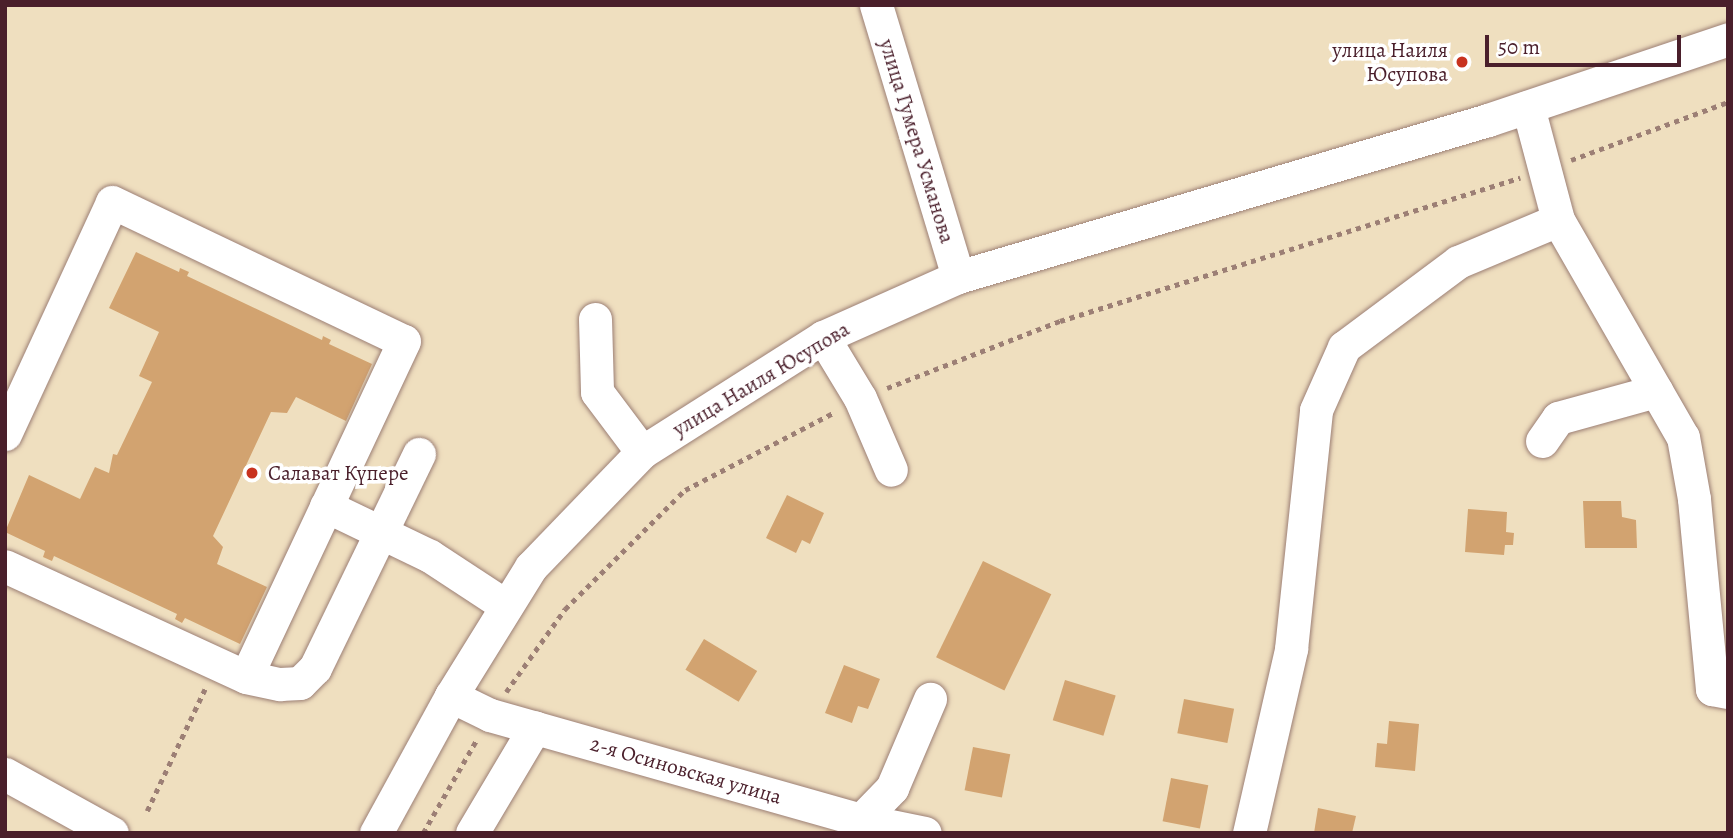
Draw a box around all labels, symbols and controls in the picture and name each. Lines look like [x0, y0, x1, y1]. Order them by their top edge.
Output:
scale bar [1488, 21, 1684, 65]
text: 50 m [1498, 33, 1540, 61]
street label: улица Гумера Усманова [874, 36, 960, 246]
place label: улица Наиля Юсупова [1332, 37, 1448, 87]
marker: улица Наиля Юсупова [1454, 54, 1470, 70]
street label: улица Наиля Юсупова [668, 316, 854, 442]
place label: Салават Күпере [268, 460, 409, 486]
marker: Салават Күпере [242, 463, 262, 483]
street label: 2-я Осиновская улица [587, 731, 785, 809]

